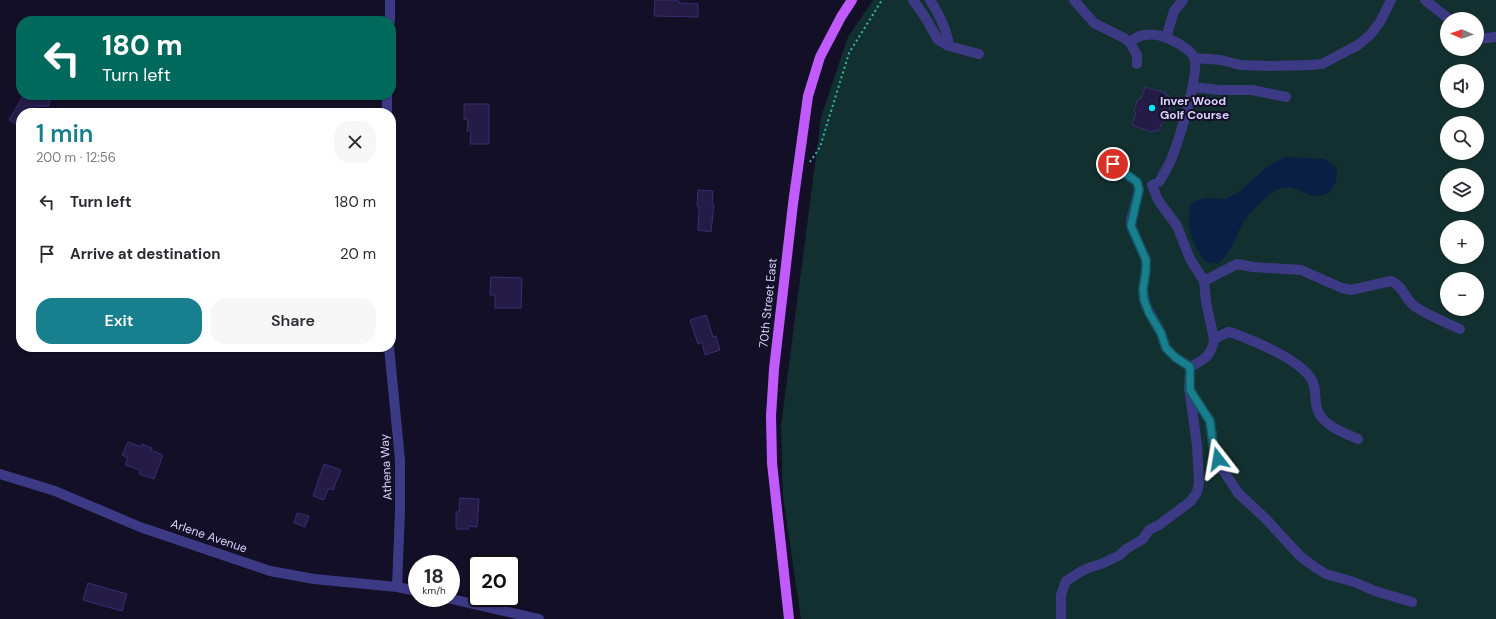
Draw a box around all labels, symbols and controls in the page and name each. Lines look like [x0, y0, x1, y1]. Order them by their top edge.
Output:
north arrow [1440, 12, 1484, 56]
map controls [1440, 12, 1484, 316]
text: 180 m [102, 27, 183, 64]
icon: left [36, 32, 88, 84]
text: Turn left [102, 63, 171, 87]
button: sound [1440, 64, 1484, 108]
place label: Inver Wood Golf Course [1160, 93, 1229, 123]
marker: Inver Wood Golf Course [1147, 103, 1157, 113]
button: search [1440, 116, 1484, 160]
text: 1 min [36, 118, 93, 149]
button: close [334, 121, 376, 163]
pin [1096, 147, 1130, 181]
text: 200 m · 12:56 [36, 149, 116, 166]
icon: arrive [1102, 153, 1124, 175]
button: layers [1440, 168, 1484, 212]
icon: left [36, 191, 58, 213]
text: Turn left [70, 192, 131, 212]
text: 180 m [335, 192, 376, 212]
button: + [1440, 220, 1484, 264]
icon: arrive [36, 243, 58, 265]
text: Arrive at destination [70, 244, 221, 264]
text: 20 m [340, 244, 376, 264]
street label: 70th Street East [755, 257, 781, 349]
button: − [1440, 272, 1484, 316]
button: Exit [36, 298, 202, 344]
button: Share [210, 298, 376, 344]
street label: Athena Way [376, 433, 396, 501]
position arrow [1197, 438, 1239, 480]
street label: Arlene Avenue [169, 515, 249, 557]
speed limit sign: 20 [468, 555, 520, 607]
text: 18 [424, 563, 444, 589]
text: km/h [422, 584, 446, 597]

